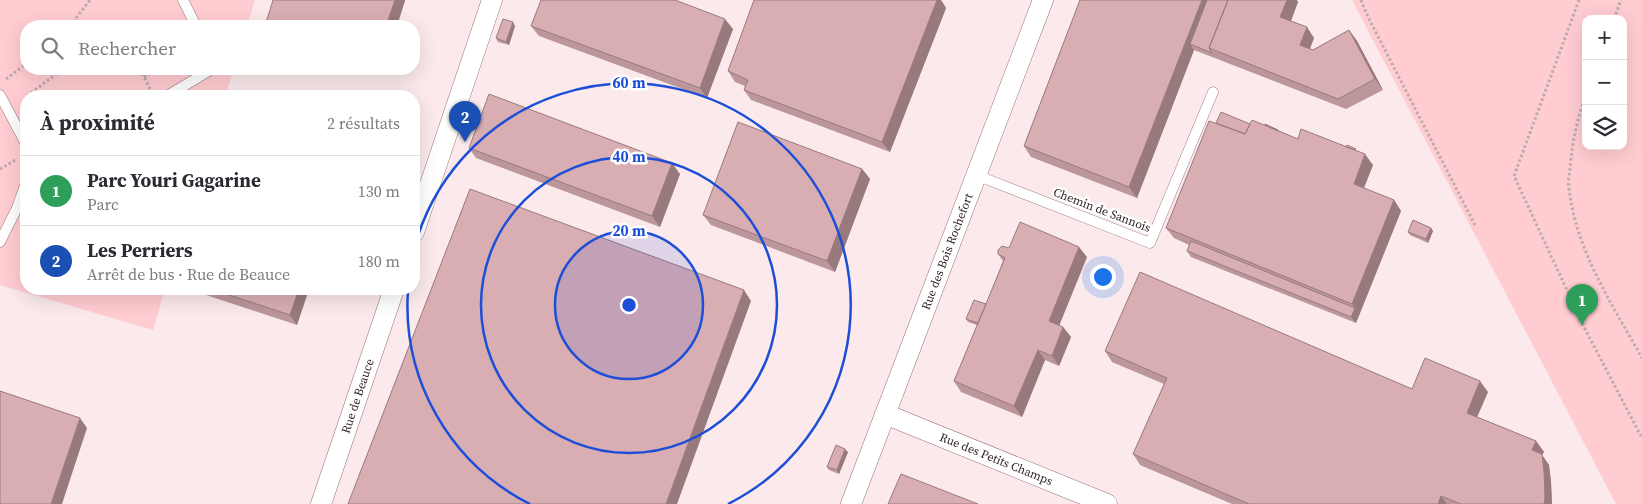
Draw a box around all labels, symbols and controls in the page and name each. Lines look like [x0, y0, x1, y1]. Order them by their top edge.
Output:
map controls [1582, 15, 1627, 150]
button: + [1582, 15, 1627, 60]
search box [20, 20, 420, 75]
icon: search [38, 34, 66, 62]
text: Rechercher [78, 35, 176, 61]
button: − [1582, 60, 1627, 105]
text: 60 m [612, 72, 646, 93]
pin: 2 [449, 101, 481, 142]
button: layers [1582, 105, 1627, 150]
text: À proximité [40, 108, 155, 137]
text: 2 résultats [327, 112, 400, 134]
text: 40 m [612, 146, 646, 167]
text: Parc Youri Gagarine [87, 167, 261, 193]
text: 1 [52, 180, 60, 202]
text: 130 m [358, 180, 400, 202]
street label: Chemin de Sannois [1051, 184, 1153, 236]
street label: Rue des Bois Rochefort [918, 191, 977, 312]
text: Parc [87, 193, 119, 215]
text: 20 m [612, 220, 646, 241]
text: Les Perriers [87, 237, 193, 263]
text: 2 [52, 250, 60, 272]
text: 180 m [358, 250, 400, 272]
text: Arrêt de bus · Rue de Beauce [87, 263, 290, 285]
your location [1090, 264, 1116, 290]
pin: 1 [1566, 284, 1598, 325]
centre of rings [620, 296, 638, 314]
street label: Rue de Beauce [338, 357, 378, 435]
street label: Rue des Petits Champs [937, 429, 1055, 489]

